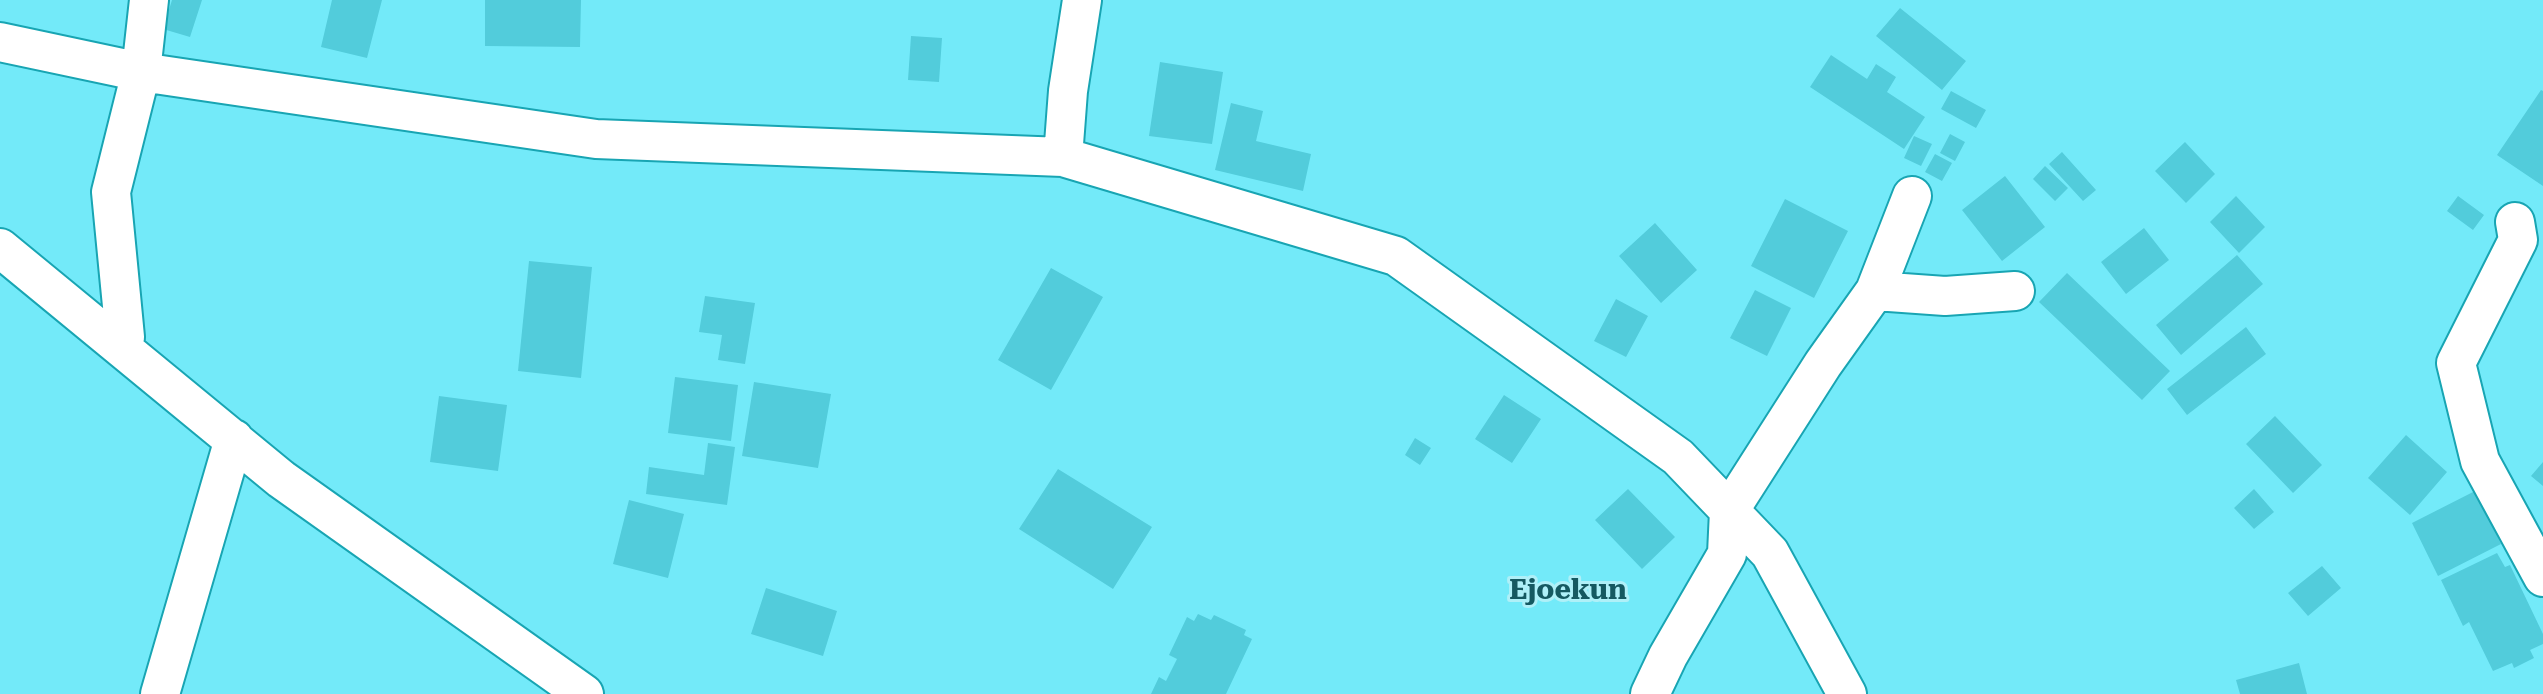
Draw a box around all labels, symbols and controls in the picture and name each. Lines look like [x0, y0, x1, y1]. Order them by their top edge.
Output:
district label: Ejoekun [1509, 574, 1627, 608]

